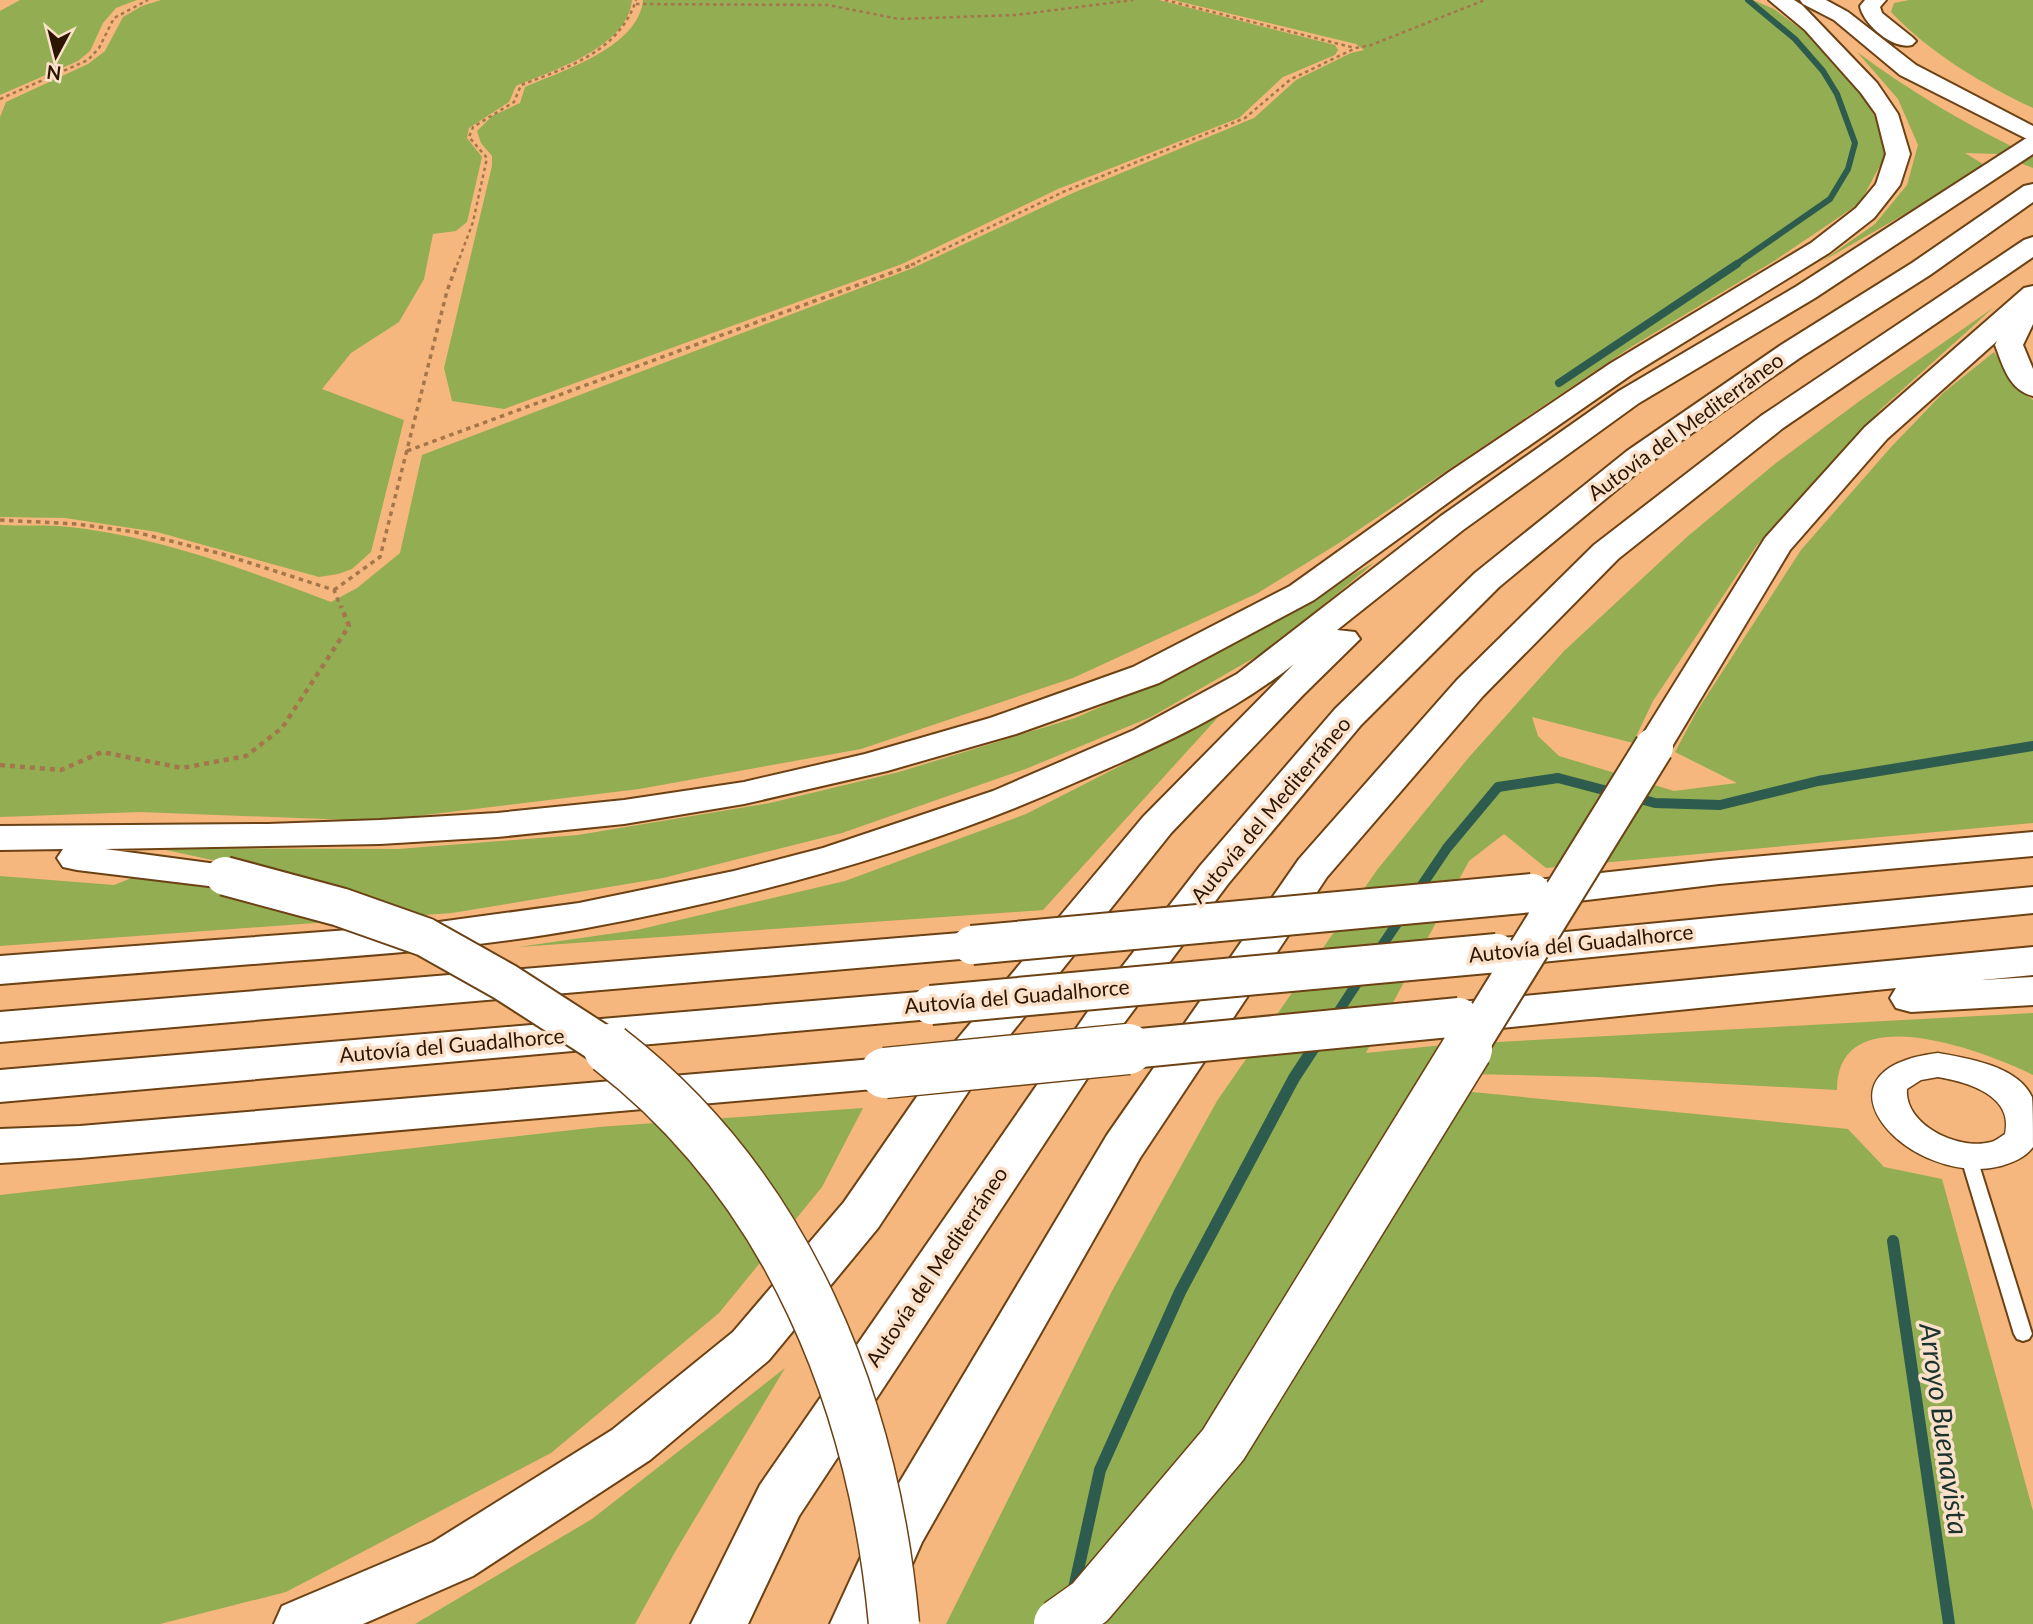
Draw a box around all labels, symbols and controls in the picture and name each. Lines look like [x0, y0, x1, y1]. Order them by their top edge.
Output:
north arrow [21, 21, 91, 91]
text: N [45, 61, 63, 86]
street label: Autovía del Mediterráneo [1583, 346, 1788, 505]
street label: Autovía del Mediterráneo [1185, 711, 1355, 907]
street label: Autovía del Guadalhorce [1467, 918, 1694, 967]
street label: Autovía del Guadalhorce [903, 973, 1130, 1018]
street label: Autovía del Guadalhorce [338, 1022, 565, 1067]
street label: Autovía del Mediterráneo [860, 1161, 1012, 1371]
water label: Arroyo Buenavista [1913, 1320, 1977, 1537]

